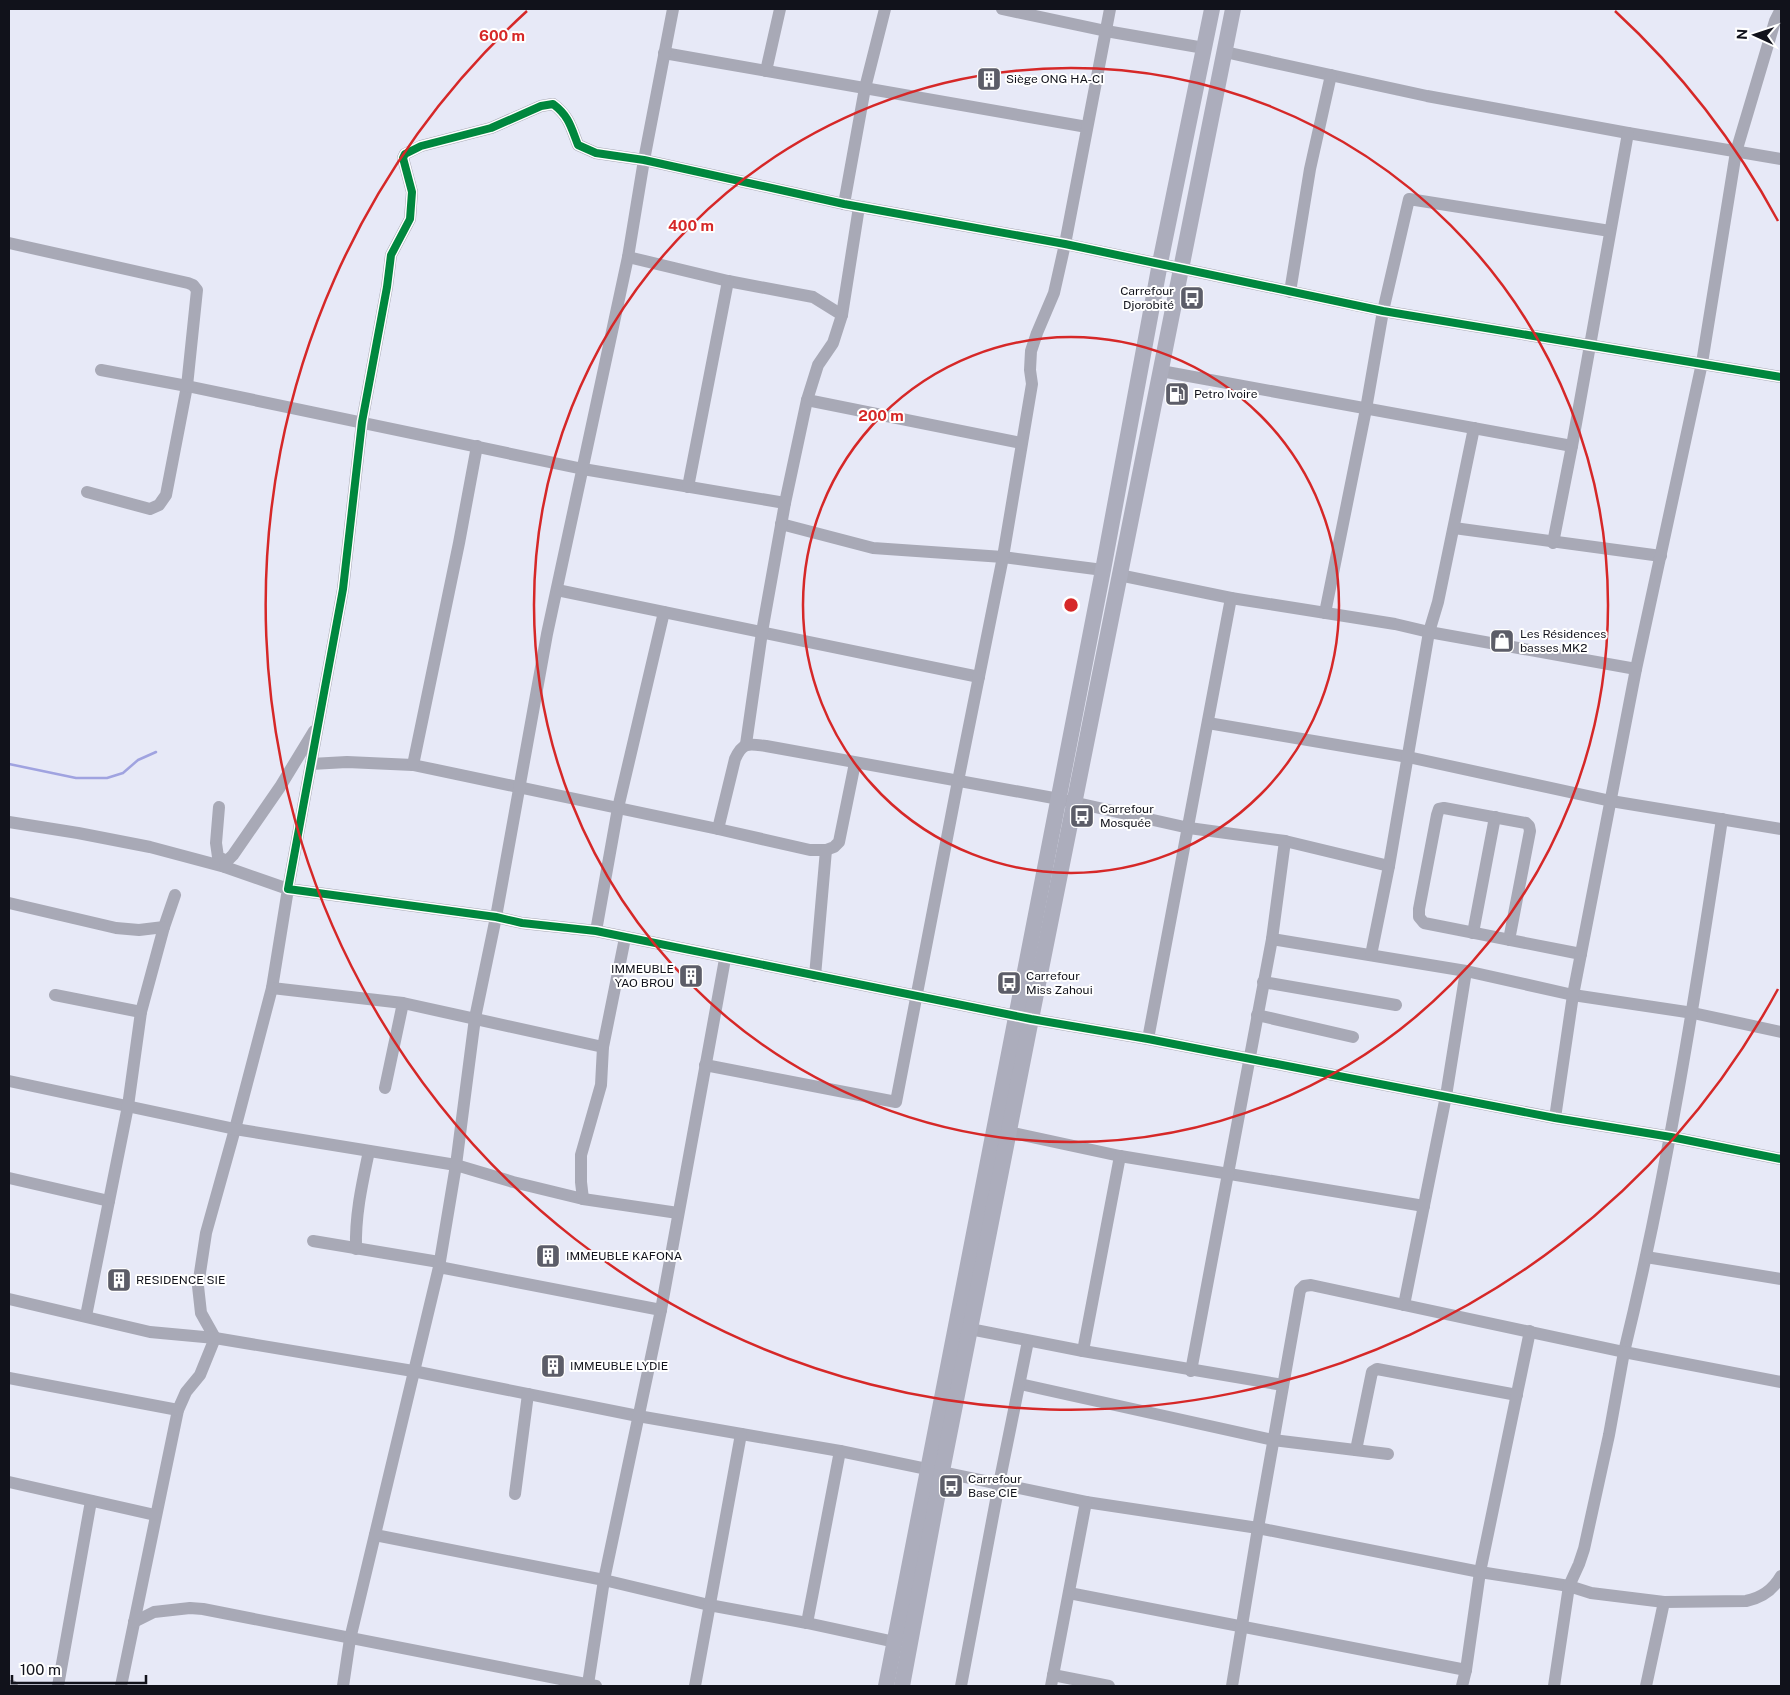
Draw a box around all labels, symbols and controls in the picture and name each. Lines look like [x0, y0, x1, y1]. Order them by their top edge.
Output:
north arrow [1730, 10, 1780, 60]
text: 600 m [479, 27, 525, 44]
text: N [1734, 28, 1750, 40]
building icon: Siège ONG HA-CI [976, 66, 1002, 92]
place label: Siège ONG HA-CI [1006, 72, 1104, 86]
text: 400 m [668, 217, 714, 234]
place label: Carrefour Djorobité [1120, 284, 1174, 312]
bus stop icon: Carrefour Djorobité [1179, 285, 1205, 311]
fuel station icon: Petro Ivoire [1164, 381, 1190, 407]
place label: Petro Ivoire [1194, 387, 1258, 401]
text: 200 m [858, 407, 904, 424]
centre of rings [1062, 596, 1080, 614]
place label: Les Résidences basses MK2 [1520, 627, 1606, 655]
shop icon: Les Résidences basses MK2 [1489, 628, 1515, 654]
place label: Carrefour Mosquée [1100, 802, 1154, 830]
bus stop icon: Carrefour Mosquée [1069, 803, 1095, 829]
place label: IMMEUBLE YAO BROU [611, 962, 674, 990]
building icon: IMMEUBLE YAO BROU [678, 963, 704, 989]
place label: Carrefour Miss Zahoui [1026, 969, 1093, 997]
bus stop icon: Carrefour Miss Zahoui [996, 970, 1022, 996]
building icon: IMMEUBLE KAFONA [535, 1243, 561, 1269]
place label: IMMEUBLE KAFONA [566, 1249, 683, 1263]
building icon: RESIDENCE SIE [106, 1267, 132, 1293]
place label: RESIDENCE SIE [136, 1273, 225, 1287]
building icon: IMMEUBLE LYDIE [540, 1353, 566, 1379]
place label: IMMEUBLE LYDIE [570, 1359, 668, 1373]
place label: Carrefour Base CIE [968, 1472, 1022, 1500]
bus stop icon: Carrefour Base CIE [938, 1473, 964, 1499]
scale bar [12, 1652, 146, 1684]
text: 100 m [20, 1661, 61, 1678]

